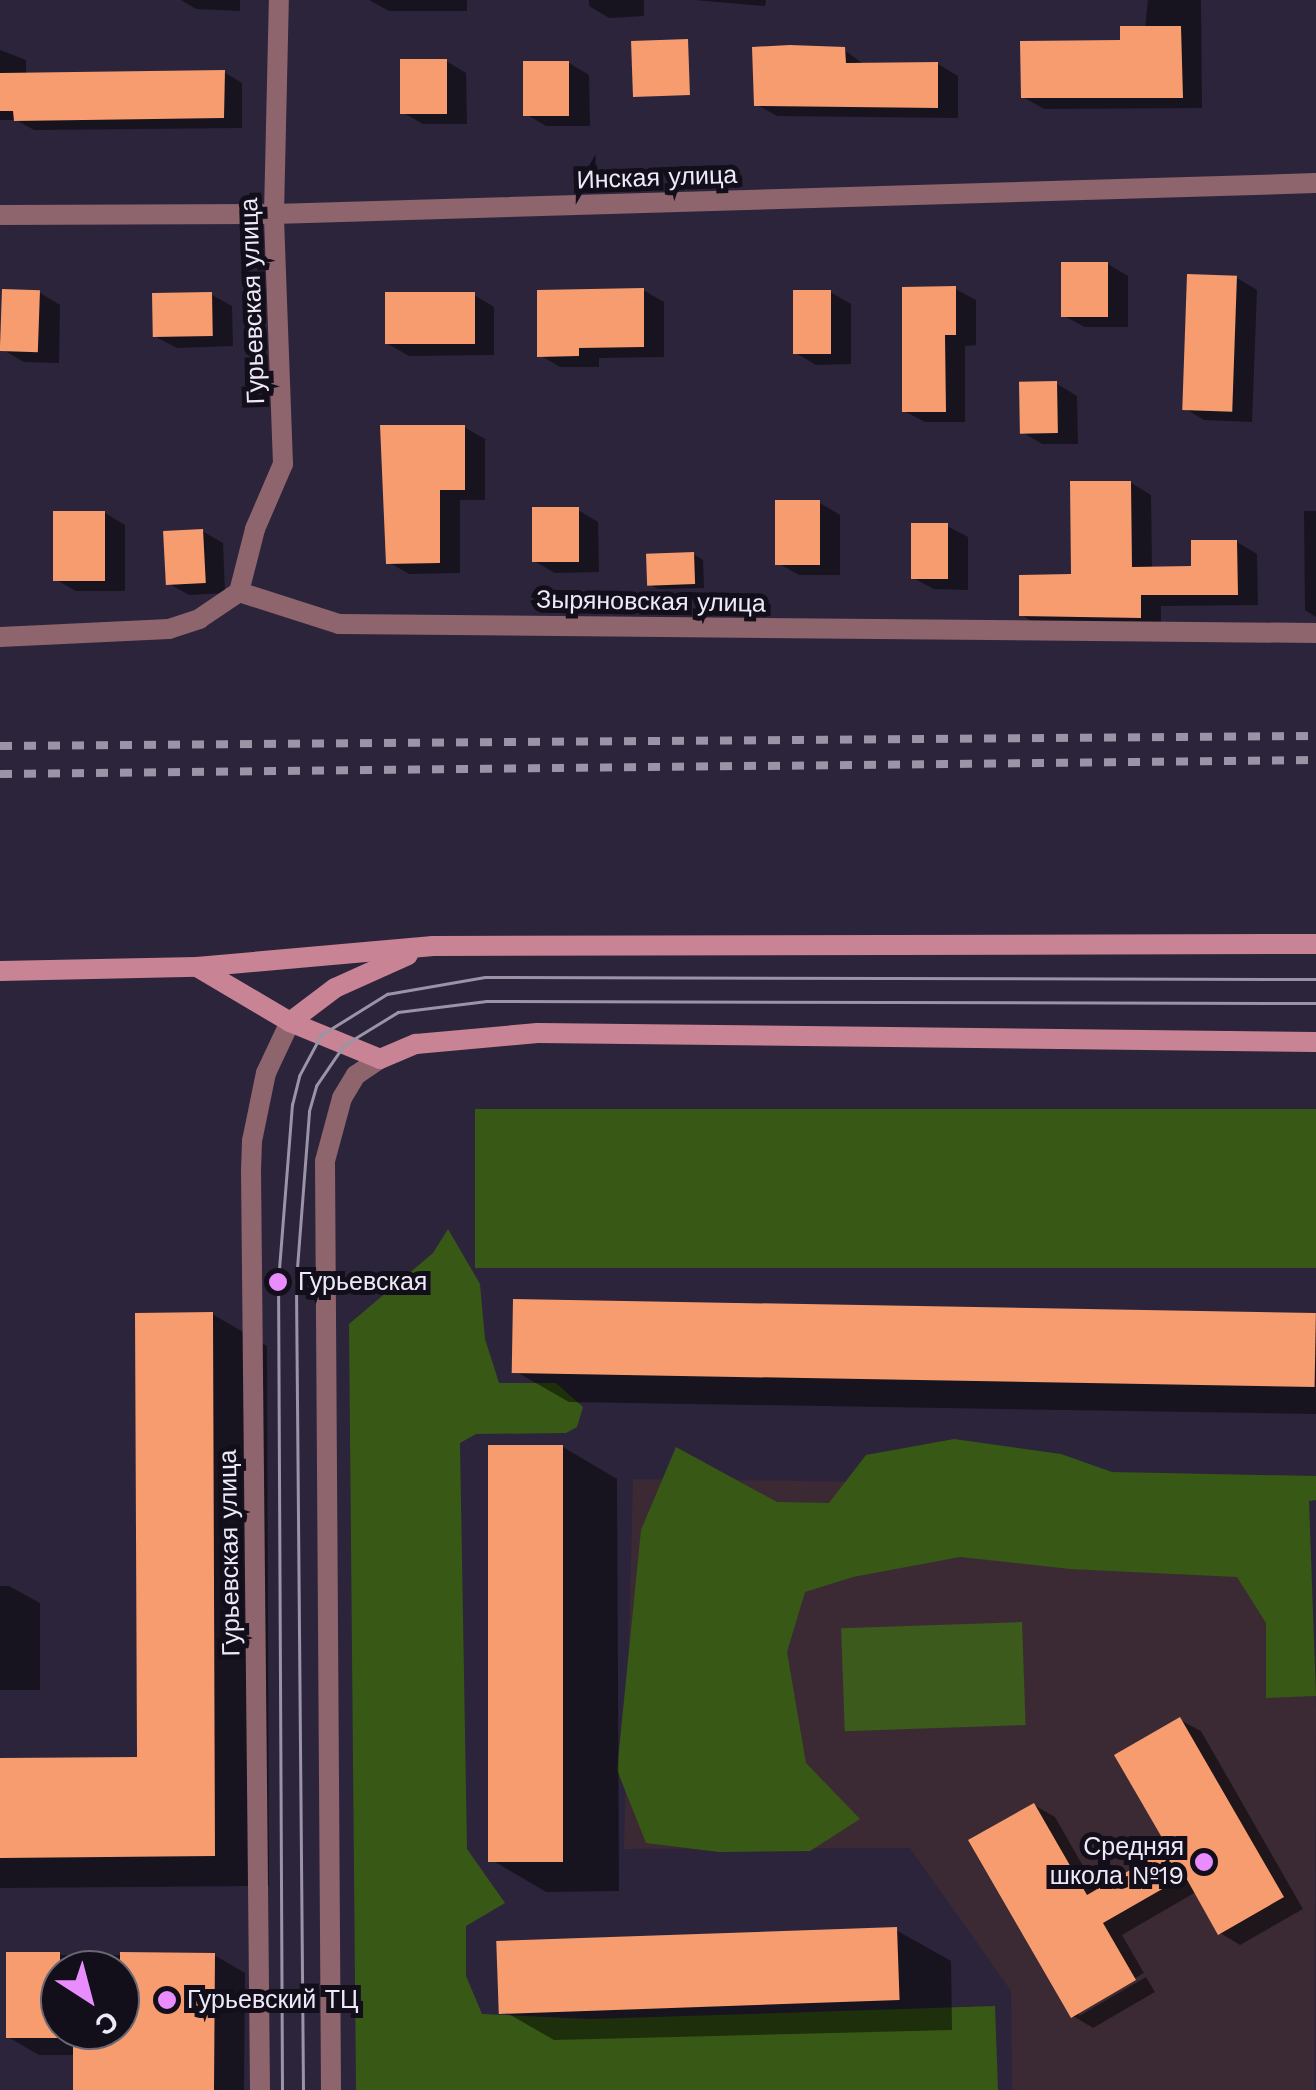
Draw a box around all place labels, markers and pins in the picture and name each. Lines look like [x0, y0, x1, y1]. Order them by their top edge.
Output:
place label: Гурьевская [298, 1267, 427, 1297]
marker: Гурьевская [267, 1271, 289, 1293]
place label: Средняя школа №19 [1050, 1833, 1184, 1892]
marker: Средняя школа №19 [1193, 1851, 1215, 1873]
place label: Гурьевский ТЦ [187, 1985, 359, 2015]
marker: Гурьевский ТЦ [156, 1989, 178, 2011]

